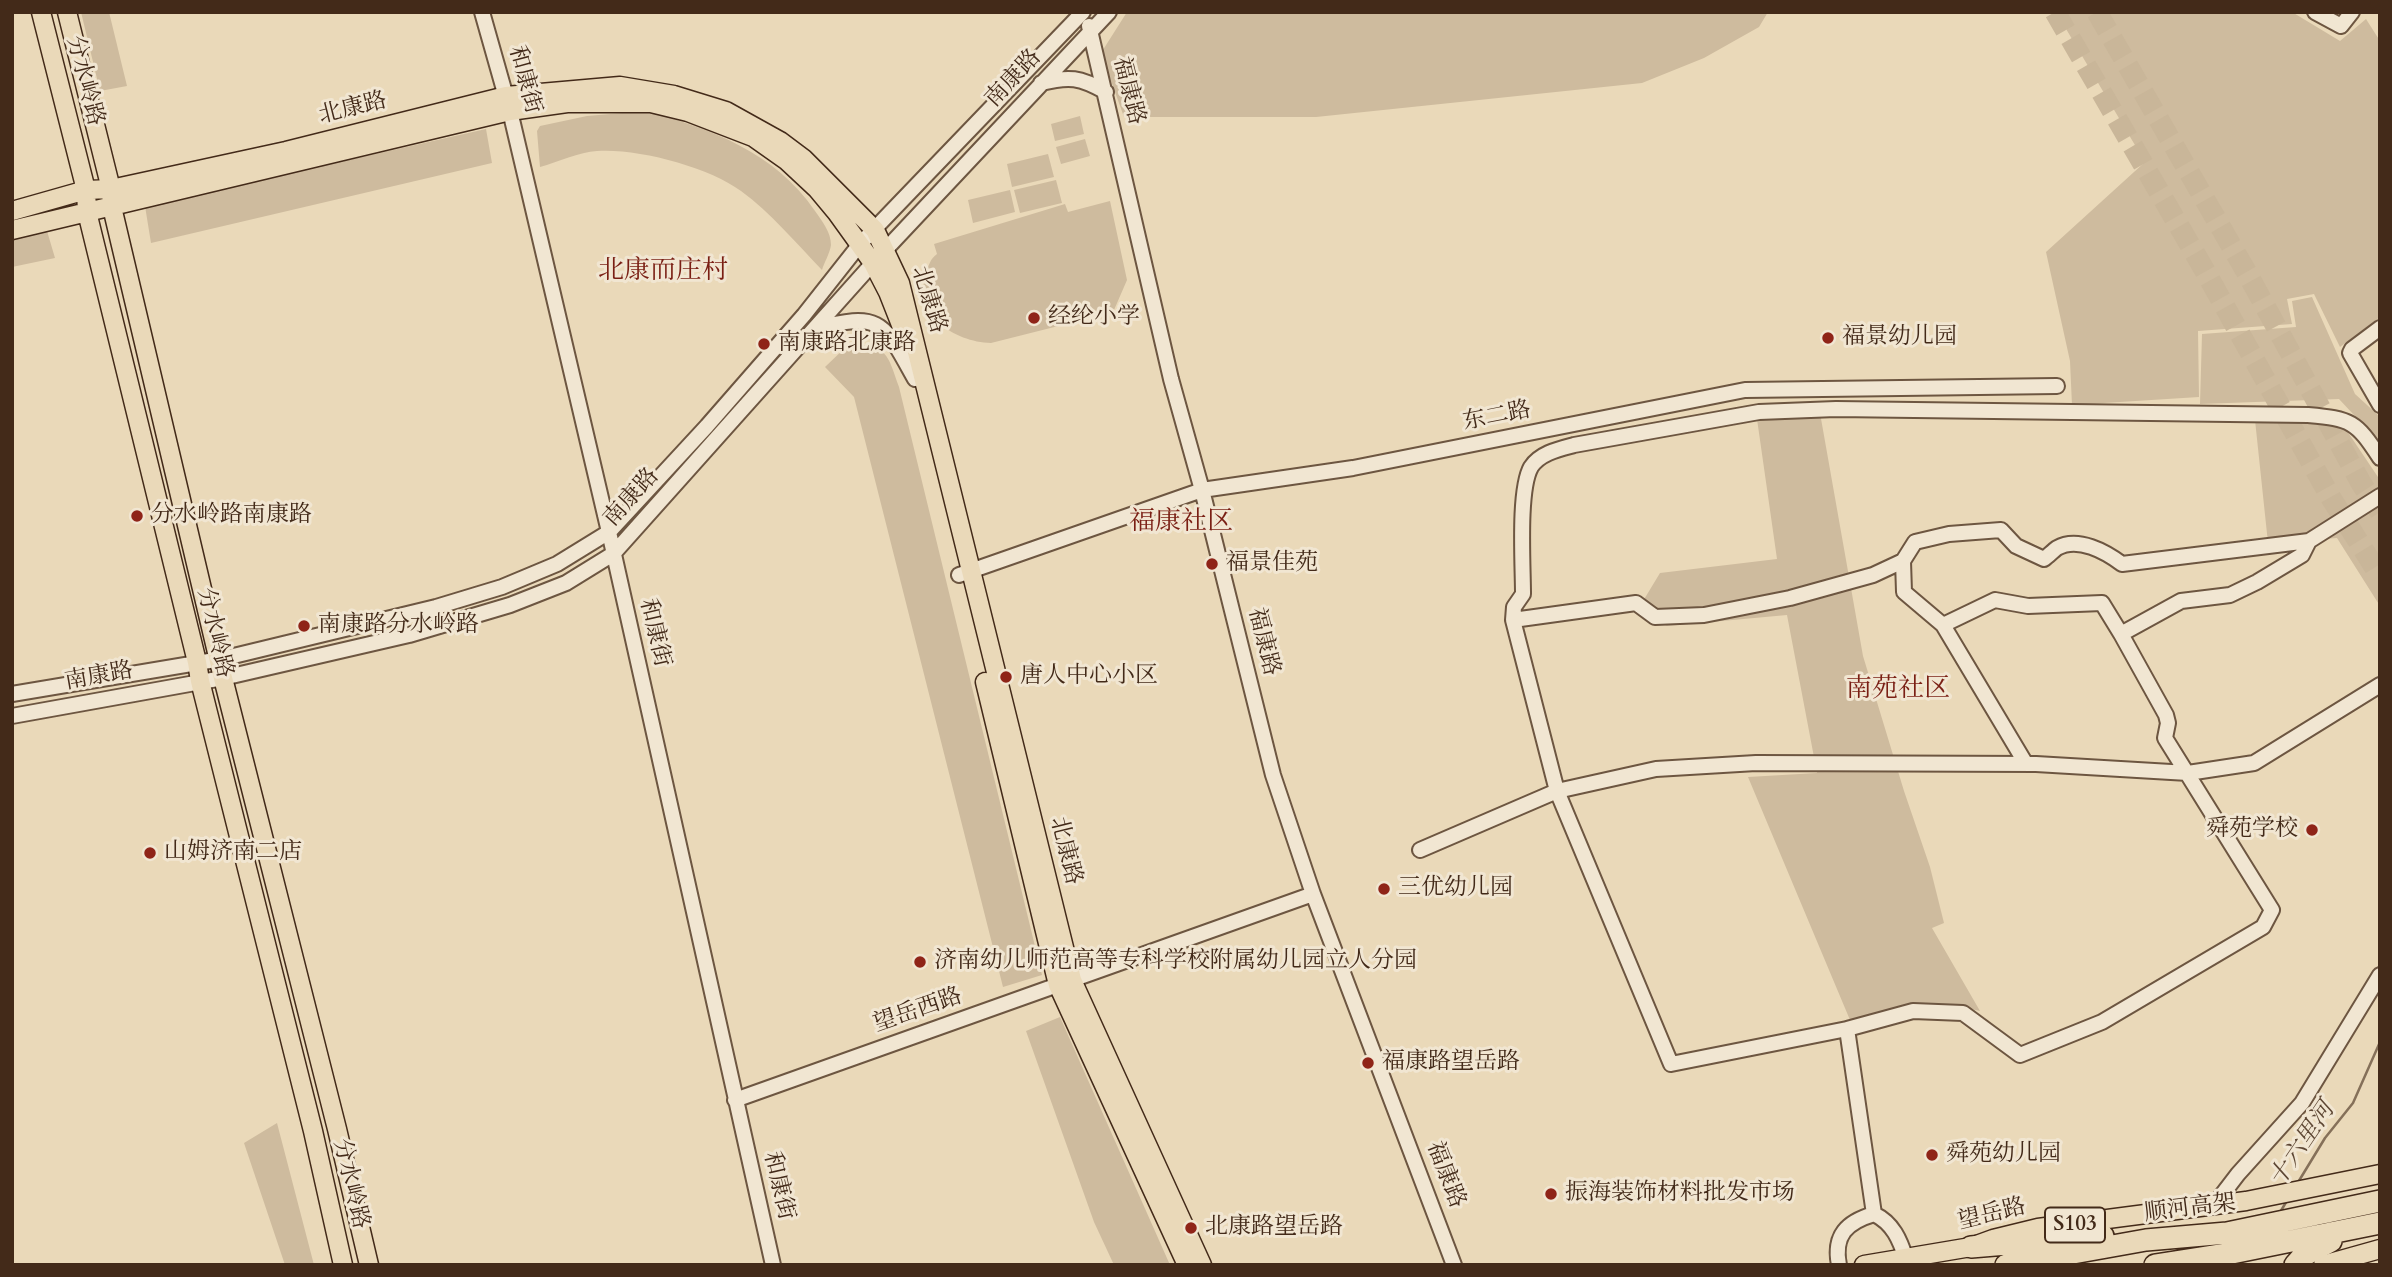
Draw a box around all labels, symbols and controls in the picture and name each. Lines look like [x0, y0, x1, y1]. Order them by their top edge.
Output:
street label: 分水岭路 [59, 33, 109, 129]
street label: 和康街 [502, 43, 546, 117]
street label: 南康路 [980, 44, 1048, 114]
street label: 福康路 [1106, 54, 1150, 128]
street label: 北康路 [316, 87, 390, 131]
district label: 北康而庄村 [598, 256, 728, 288]
street label: 北康路 [905, 263, 951, 337]
place label: 经纶小学 [1048, 304, 1140, 332]
marker: 经纶小学 [1026, 310, 1042, 326]
place label: 福景幼儿园 [1842, 324, 1957, 352]
place label: 南康路北康路 [778, 330, 916, 358]
marker: 福景幼儿园 [1820, 330, 1836, 346]
marker: 南康路北康路 [756, 336, 772, 352]
street label: 东二路 [1461, 397, 1533, 437]
street label: 南康路 [599, 463, 665, 533]
place label: 分水岭路南康路 [151, 502, 312, 530]
district label: 福康社区 [1129, 507, 1233, 539]
marker: 分水岭路南康路 [129, 508, 145, 524]
place label: 福景佳苑 [1226, 550, 1318, 578]
marker: 福景佳苑 [1204, 556, 1220, 572]
street label: 分水岭路 [190, 585, 238, 681]
street label: 和康街 [633, 596, 675, 670]
street label: 福康路 [1241, 605, 1285, 679]
place label: 南康路分水岭路 [318, 612, 479, 640]
marker: 南康路分水岭路 [296, 618, 312, 634]
street label: 南康路 [63, 657, 135, 697]
place label: 唐人中心小区 [1020, 663, 1158, 691]
marker: 唐人中心小区 [998, 669, 1014, 685]
district label: 南苑社区 [1846, 674, 1950, 706]
street label: 北康路 [1043, 814, 1087, 888]
place label: 舜苑学校 [2206, 816, 2298, 844]
marker: 舜苑学校 [2304, 822, 2320, 838]
place label: 山姆济南二店 [164, 839, 302, 867]
marker: 山姆济南二店 [142, 845, 158, 861]
place label: 三优幼儿园 [1398, 875, 1513, 903]
marker: 三优幼儿园 [1376, 881, 1392, 897]
place label: 济南幼儿师范高等专科学校附属幼儿园立人分园 [934, 948, 1417, 976]
marker: 济南幼儿师范高等专科学校附属幼儿园立人分园 [912, 954, 928, 970]
street label: 望岳西路 [870, 983, 966, 1039]
place label: 福康路望岳路 [1382, 1049, 1520, 1077]
marker: 福康路望岳路 [1360, 1055, 1376, 1071]
water label: 十六里河 [2264, 1097, 2342, 1193]
street label: 分水岭路 [326, 1136, 374, 1232]
street label: 福康路 [1420, 1138, 1470, 1212]
place label: 舜苑幼儿园 [1946, 1141, 2061, 1169]
marker: 舜苑幼儿园 [1924, 1147, 1940, 1163]
street label: 和康街 [757, 1149, 799, 1223]
place label: 振海装饰材料批发市场 [1565, 1180, 1795, 1208]
marker: 振海装饰材料批发市场 [1543, 1186, 1559, 1202]
street label: 顺河高架 [2143, 1190, 2237, 1228]
street label: 望岳路 [1955, 1193, 2029, 1237]
road number: S103 [2045, 1208, 2105, 1242]
place label: 北康路望岳路 [1205, 1214, 1343, 1242]
marker: 北康路望岳路 [1183, 1220, 1199, 1236]

